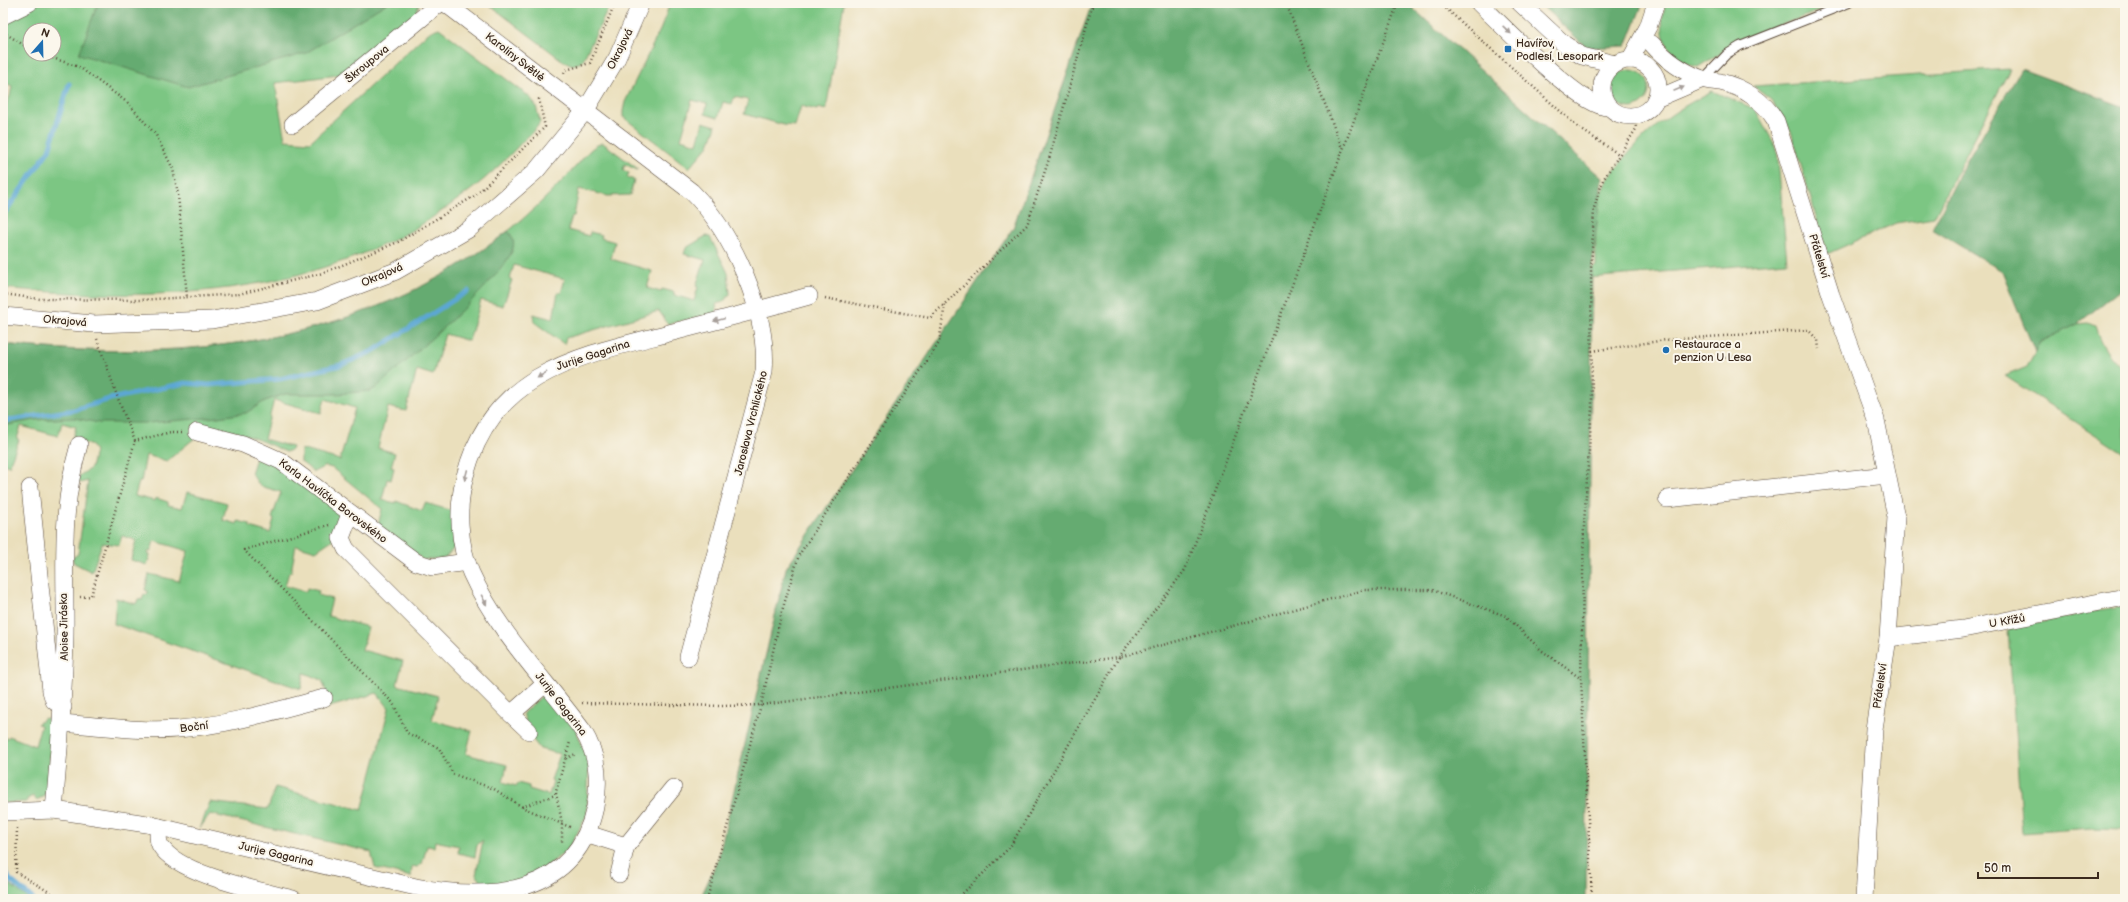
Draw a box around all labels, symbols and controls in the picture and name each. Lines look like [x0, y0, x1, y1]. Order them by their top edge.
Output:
north arrow [22, 22, 62, 62]
one-way arrow [1502, 25, 1512, 35]
text: N [39, 26, 51, 41]
street label: Okrajová [604, 26, 636, 72]
street label: Karolíny Světlé [483, 30, 548, 84]
place label: Havířov, Podlesí, Lesopark [1516, 37, 1604, 63]
street label: Škroupova [342, 42, 392, 86]
marker: Havířov, Podlesí, Lesopark [1503, 44, 1513, 54]
one-way arrow [1674, 86, 1685, 92]
street label: Přátelství [1806, 232, 1832, 280]
street label: Okrajová [359, 260, 405, 290]
street label: Okrajová [43, 313, 87, 329]
one-way arrow [713, 317, 725, 323]
street label: Jurije Gagarina [555, 337, 631, 373]
place label: Restaurace a penzion U Lesa [1674, 338, 1752, 364]
marker: Restaurace a penzion U Lesa [1661, 345, 1671, 355]
street label: Jaroslava Vrchlického [732, 369, 770, 477]
one-way arrow [536, 371, 548, 378]
street label: Karla Havlíčka Borovského [276, 456, 390, 546]
one-way arrow [462, 468, 468, 481]
street label: Aloise Jiráska [57, 593, 71, 661]
one-way arrow [481, 594, 488, 605]
street label: U Křížů [1988, 611, 2026, 631]
street label: Přátelství [1870, 662, 1890, 709]
street label: Jurije Gagarina [532, 670, 590, 738]
street label: Boční [179, 719, 209, 735]
street label: Jurije Gagarina [237, 839, 315, 869]
scale bar [1978, 854, 2098, 880]
text: 50 m [1984, 861, 2011, 876]

